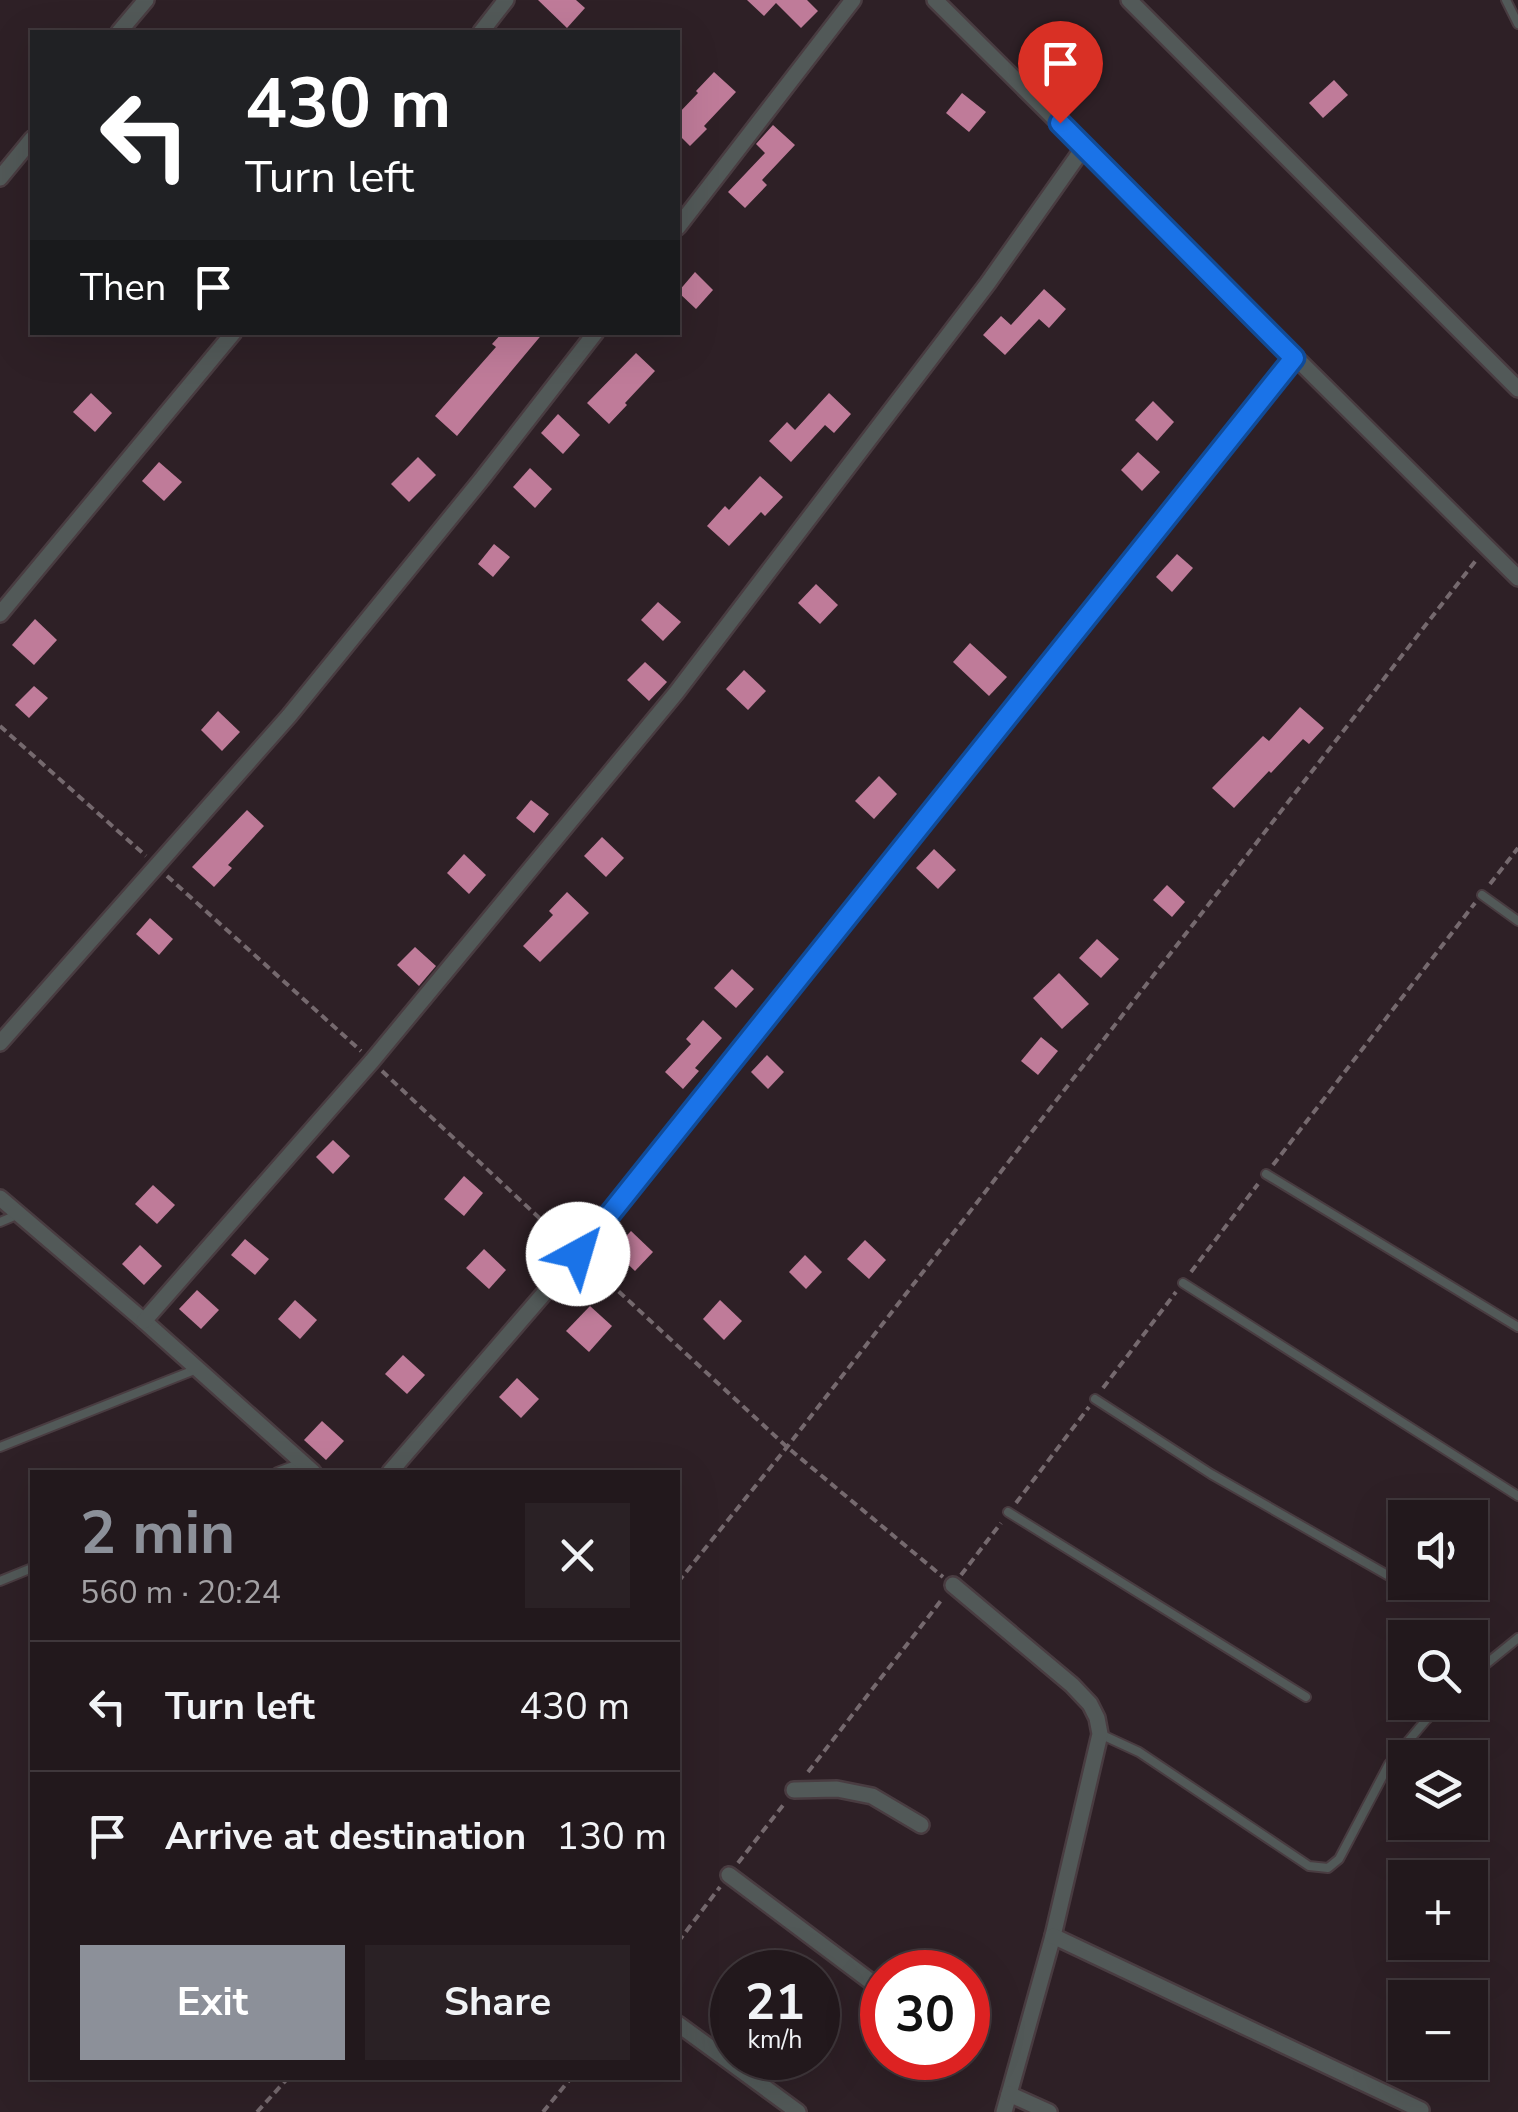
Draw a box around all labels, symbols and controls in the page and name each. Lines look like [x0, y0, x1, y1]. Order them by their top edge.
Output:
pin [1018, 21, 1103, 124]
icon: arrive [1033, 36, 1088, 91]
text: 430 m [245, 56, 451, 152]
icon: left [80, 70, 210, 200]
text: Turn left [245, 147, 414, 208]
icon: arrive [186, 260, 241, 315]
text: Then [80, 262, 166, 313]
position arrow [526, 1202, 630, 1306]
text: 2 min [80, 1492, 235, 1574]
map controls [1388, 1500, 1488, 2080]
button: sound [1388, 1500, 1488, 1600]
button: close [525, 1503, 630, 1608]
text: 560 m · 20:24 [80, 1571, 281, 1614]
button: search [1388, 1620, 1488, 1720]
icon: left [80, 1679, 135, 1734]
text: Turn left [165, 1681, 315, 1732]
text: 430 m [519, 1681, 630, 1732]
button: layers [1388, 1740, 1488, 1840]
icon: arrive [80, 1809, 135, 1864]
text: Arrive at destination [165, 1811, 526, 1862]
text: 130 m [556, 1811, 667, 1862]
button: + [1388, 1860, 1488, 1960]
button: Exit [80, 1945, 345, 2060]
button: Share [365, 1945, 630, 2060]
speed limit sign: 30 [860, 1950, 990, 2080]
text: 21 [745, 1968, 805, 2037]
button: − [1388, 1980, 1488, 2080]
text: km/h [747, 2023, 803, 2057]

